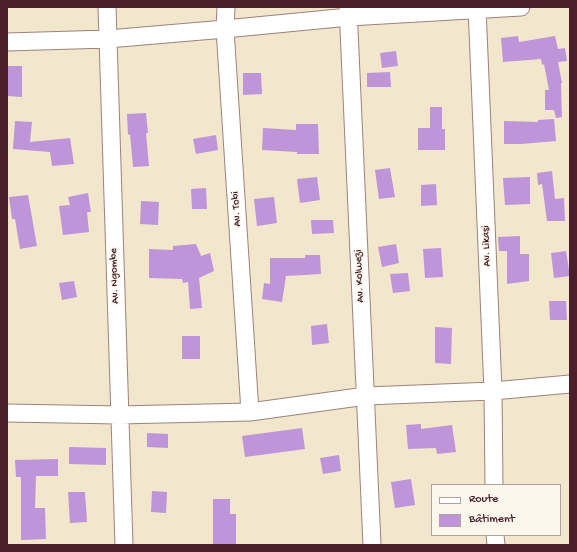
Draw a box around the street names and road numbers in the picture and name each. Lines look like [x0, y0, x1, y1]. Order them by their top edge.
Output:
street label: Av. Tobi [229, 191, 245, 227]
street label: Av. Likasi [480, 225, 494, 267]
street label: Av. Ngombe [107, 248, 123, 304]
street label: Av. Kolwezi [352, 249, 368, 303]

